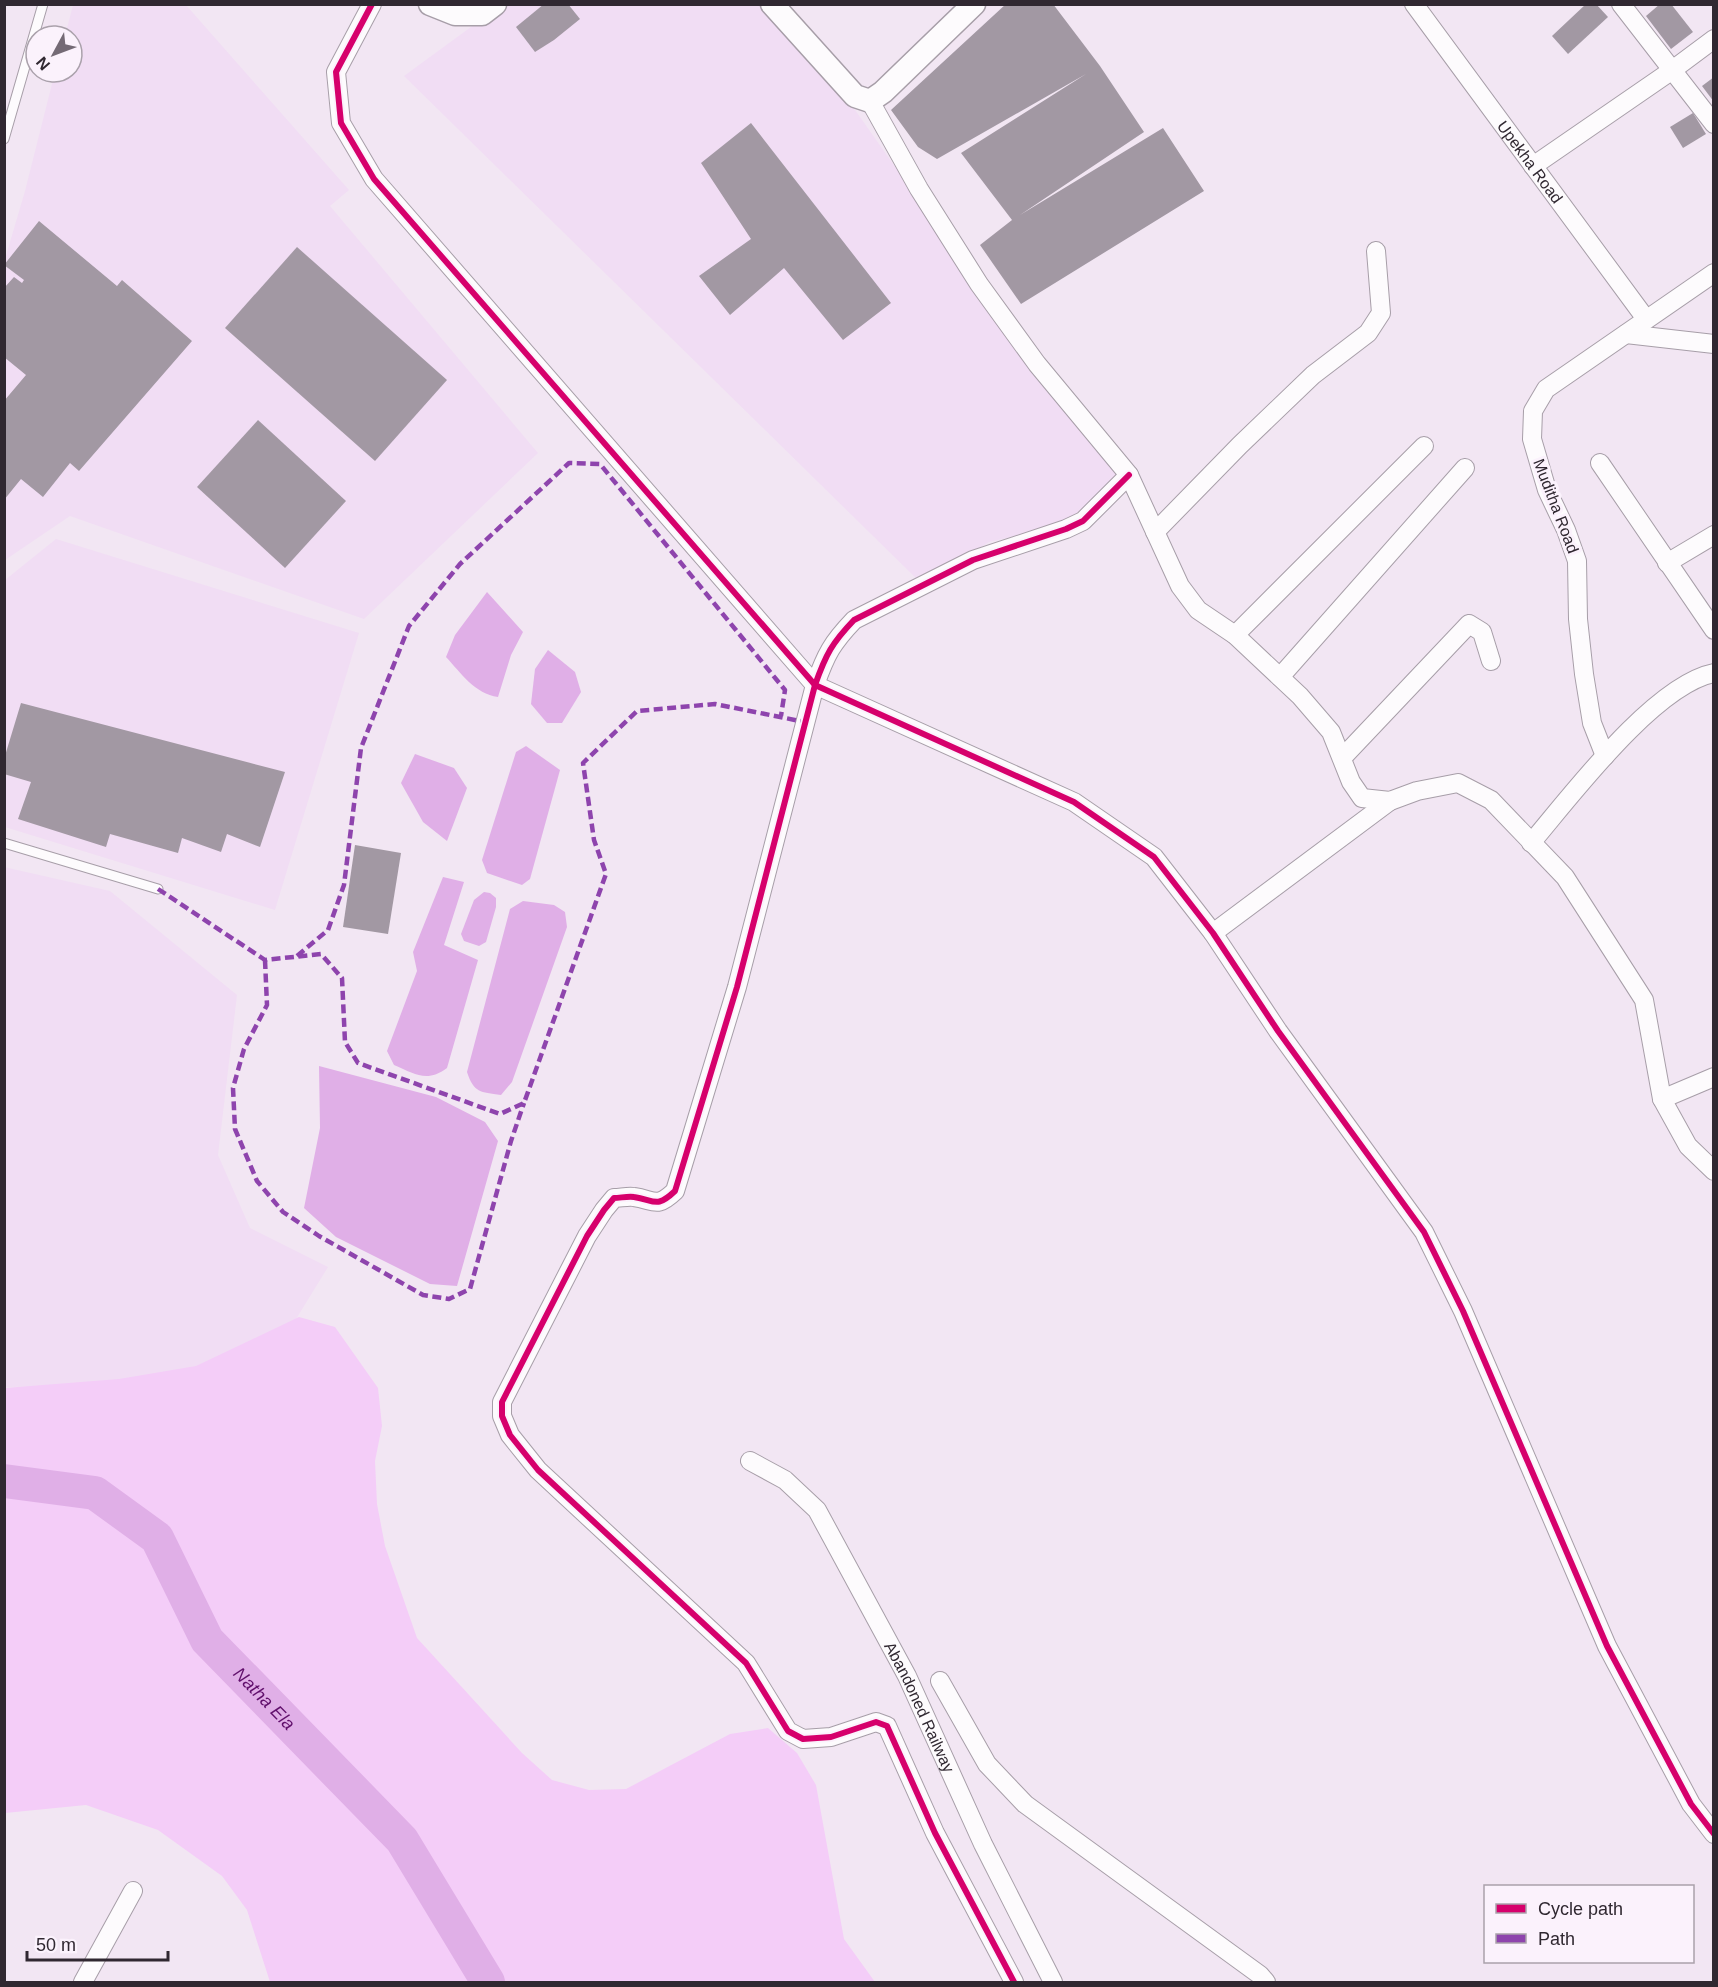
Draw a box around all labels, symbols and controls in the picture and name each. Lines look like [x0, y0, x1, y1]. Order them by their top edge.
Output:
north arrow [24, 24, 84, 84]
text: N [33, 54, 53, 73]
street label: Upekha Road [1494, 117, 1566, 206]
street label: Muditha Road [1530, 456, 1582, 556]
street label: Abandoned Railway [882, 1639, 958, 1775]
water label: Natha Ela [229, 1663, 299, 1734]
legend [1484, 1885, 1694, 1963]
text: Cycle path [1538, 1899, 1623, 1919]
scale bar [27, 1924, 168, 1962]
text: Path [1538, 1929, 1575, 1949]
text: 50 m [36, 1935, 76, 1955]

